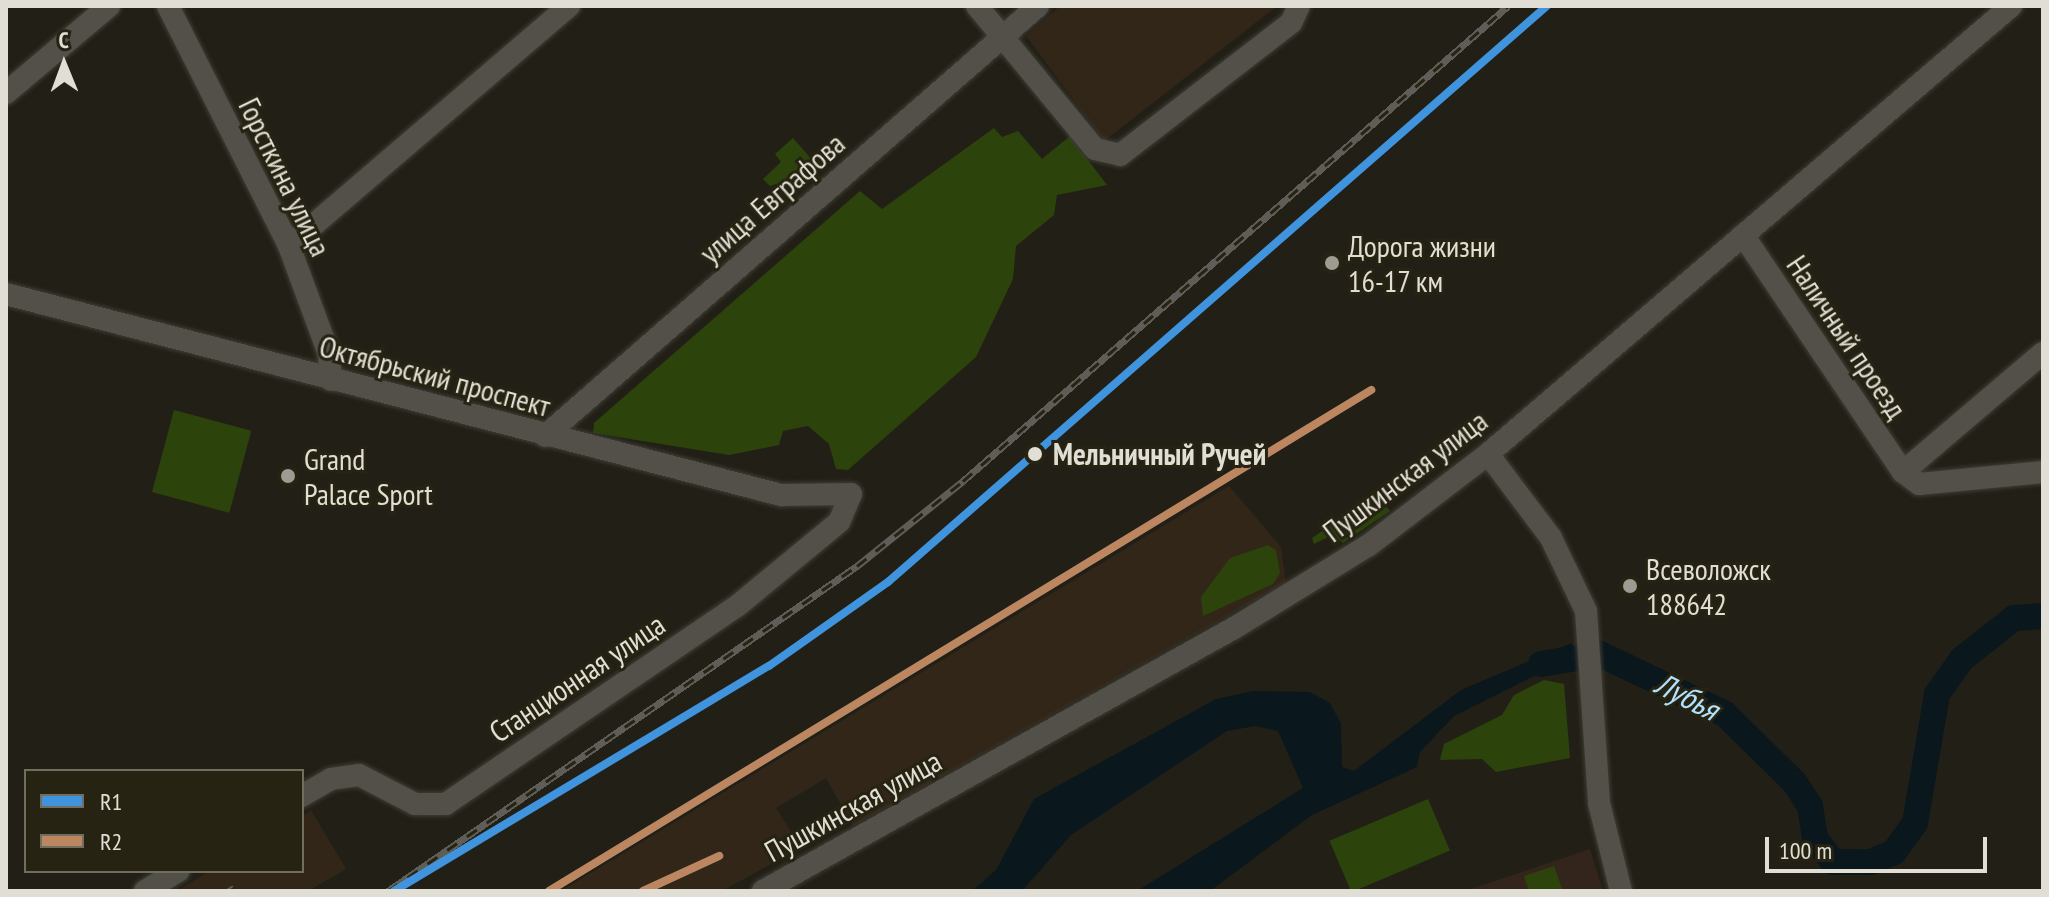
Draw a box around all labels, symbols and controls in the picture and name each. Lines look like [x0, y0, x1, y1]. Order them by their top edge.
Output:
north arrow [24, 24, 104, 104]
text: С [58, 26, 69, 54]
street label: Горсткина улица [231, 92, 339, 262]
street label: улица Евграфова [692, 125, 852, 271]
place label: Дорога жизни 16-17 км [1348, 228, 1496, 298]
street label: Наличный проезд [1779, 249, 1915, 425]
marker: Дорога жизни 16-17 км [1323, 254, 1341, 272]
street label: Октябрьский проспект [316, 328, 554, 424]
street label: Пушкинская улица [1316, 403, 1494, 549]
place label: Мельничный Ручей [1053, 436, 1266, 472]
place label: Grand Palace Sport [304, 441, 433, 512]
marker: Мельничный Ручей [1024, 443, 1046, 465]
marker: Grand Palace Sport [279, 467, 297, 485]
place label: Всеволожск 188642 [1646, 551, 1771, 622]
marker: Всеволожск 188642 [1621, 577, 1639, 595]
street label: Станционная улица [482, 606, 672, 750]
water label: Лубья [1649, 664, 1725, 728]
street label: Пушкинская улица [758, 743, 948, 869]
legend [24, 769, 304, 873]
text: R1 [100, 786, 122, 817]
scale bar [1769, 821, 1991, 871]
text: R2 [100, 826, 122, 857]
text: 100 m [1779, 835, 1832, 866]

